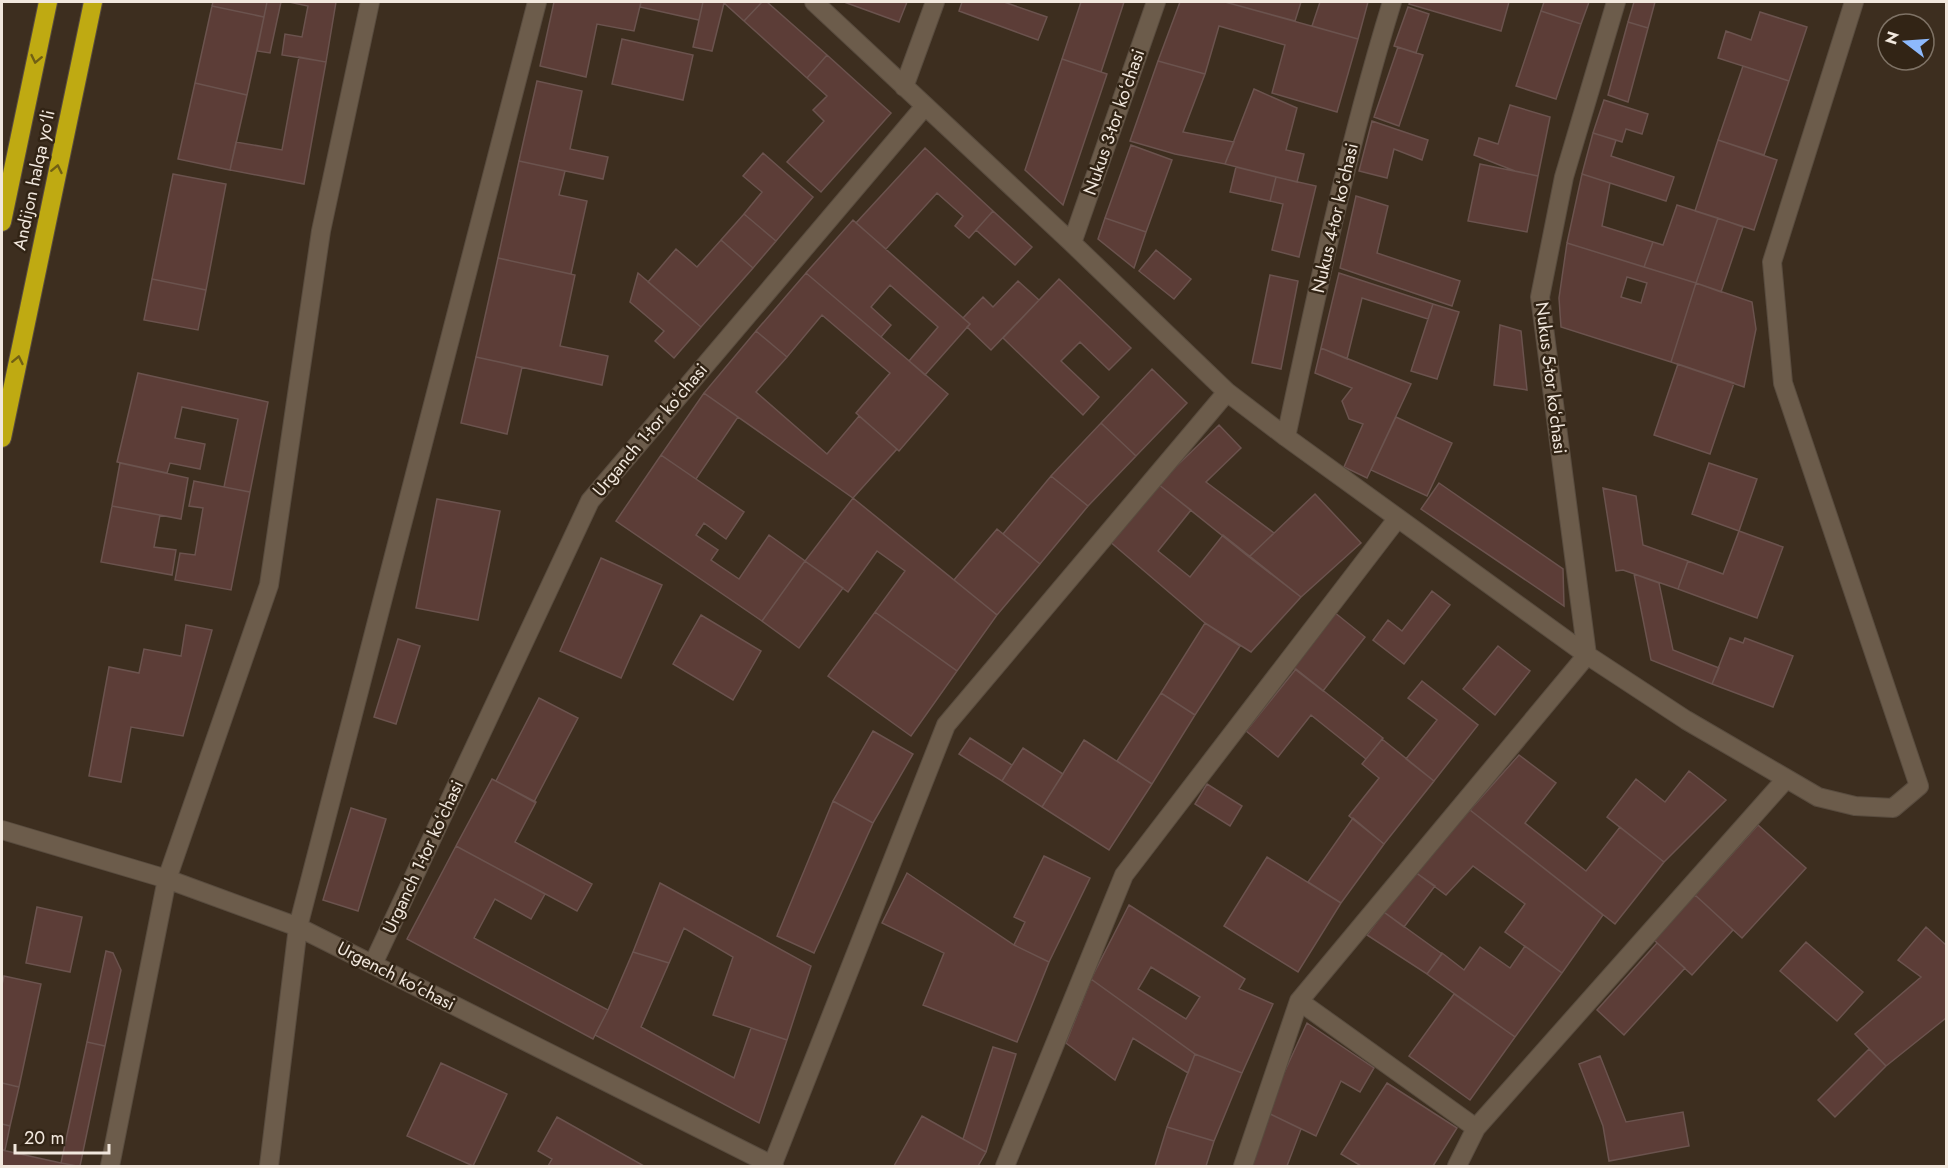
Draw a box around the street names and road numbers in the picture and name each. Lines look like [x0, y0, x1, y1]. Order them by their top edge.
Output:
street label: Nukus 3-tor koʻchasi [1077, 46, 1151, 198]
street label: Andijon halqa yo‘li [6, 107, 62, 253]
street label: Nukus 4-tor koʻchasi [1305, 140, 1365, 296]
street label: Nukus 5-tor koʻchasi [1529, 300, 1573, 456]
street label: Urganch 1-tor koʻchasi [586, 358, 714, 502]
street label: Urganch 1-tor koʻchasi [376, 776, 470, 938]
street label: Urgench ko'chasi [332, 935, 460, 1017]

